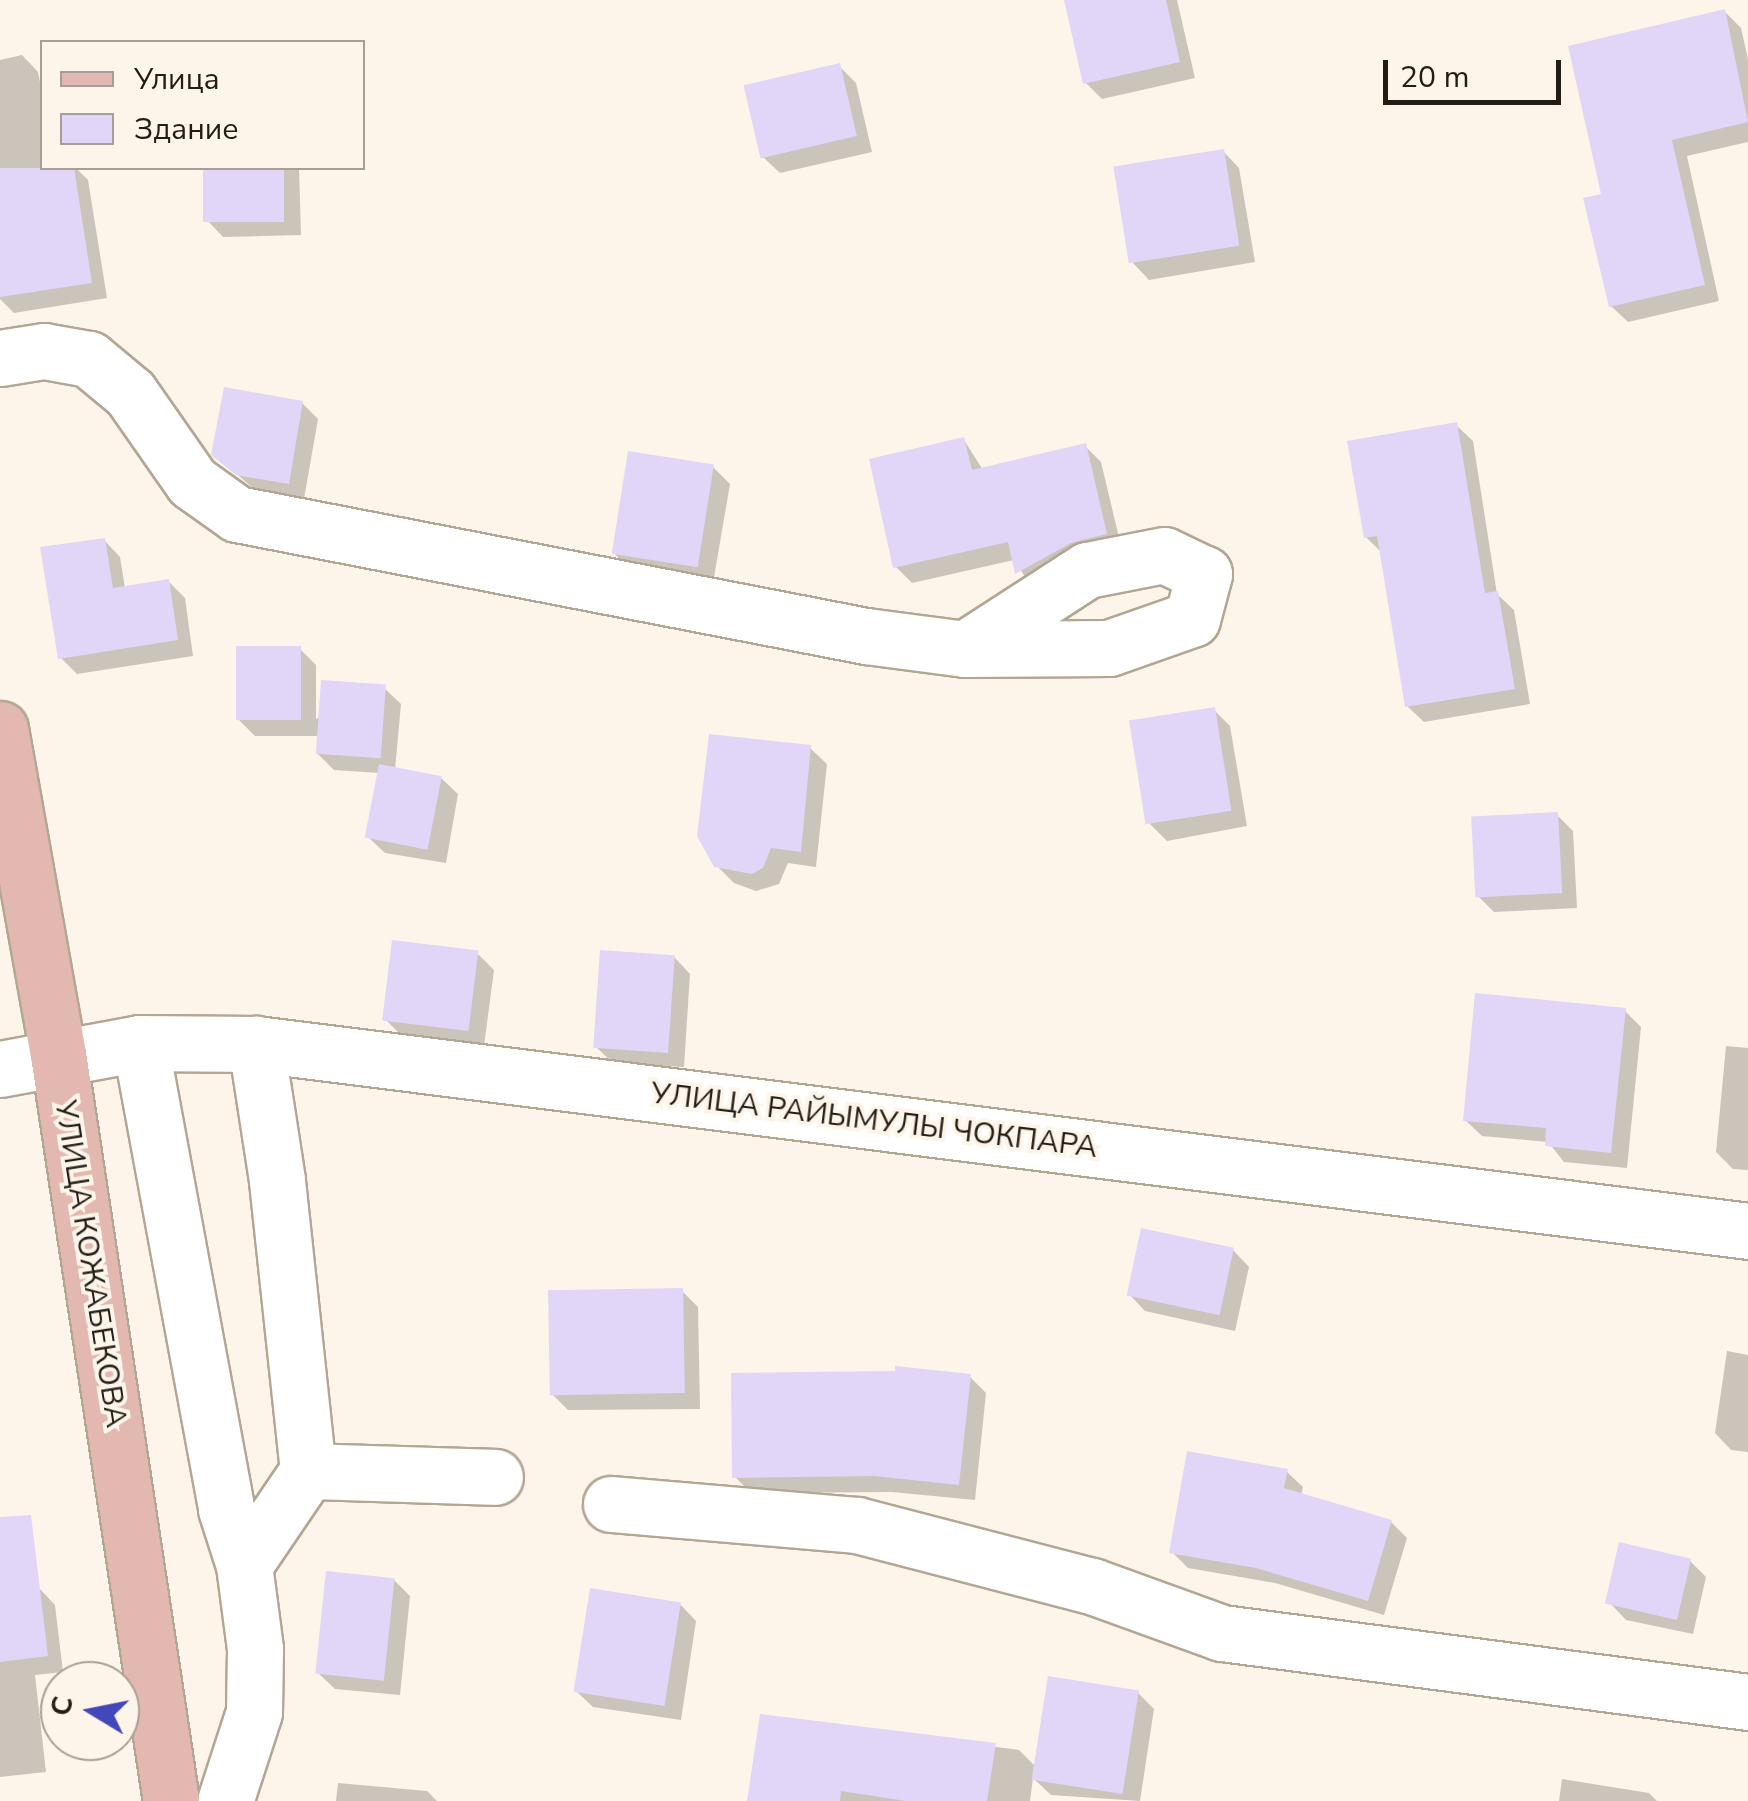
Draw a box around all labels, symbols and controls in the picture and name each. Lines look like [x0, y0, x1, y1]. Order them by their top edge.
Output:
legend [40, 40, 365, 170]
scale bar [1388, 40, 1566, 102]
text: 20 m [1400, 57, 1469, 98]
text: Улица [134, 59, 220, 100]
text: Здание [134, 109, 239, 150]
street label: УЛИЦА РАЙЫМУЛЫ ЧОКПАРА [649, 1076, 1099, 1166]
street label: УЛИЦА КОЖАБЕКОВА [46, 1098, 134, 1430]
north arrow [40, 1661, 140, 1761]
text: С [42, 1693, 83, 1719]

